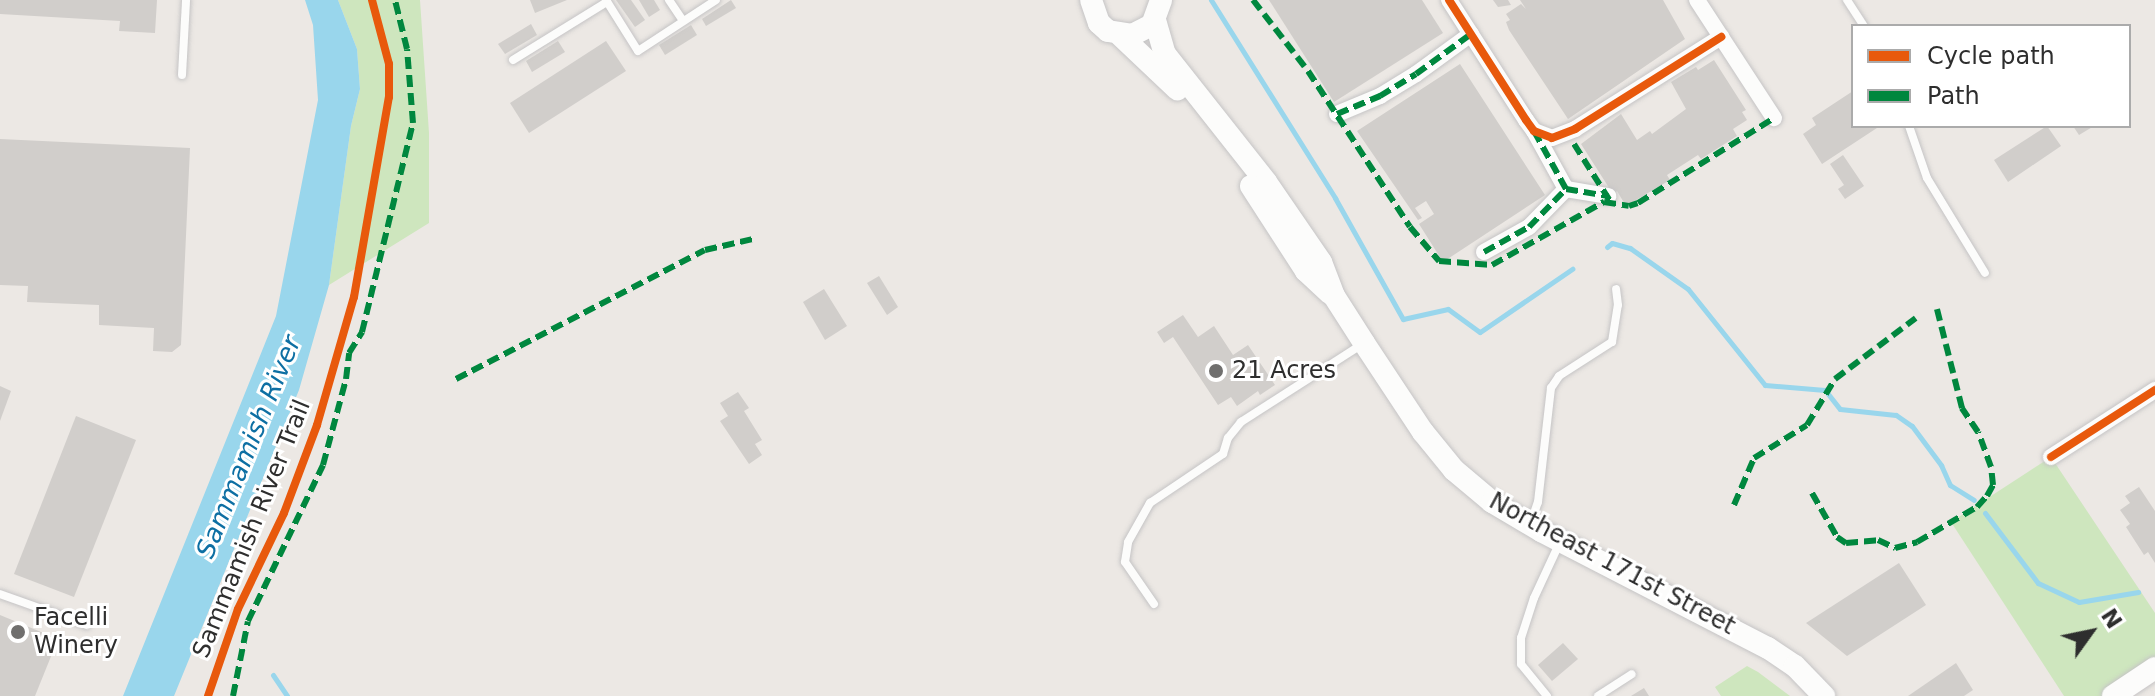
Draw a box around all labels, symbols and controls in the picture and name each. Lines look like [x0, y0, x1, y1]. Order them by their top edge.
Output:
legend [1851, 24, 2131, 128]
text: Cycle path [1927, 42, 2055, 70]
text: Path [1927, 82, 1980, 110]
water label: Sammamish River [190, 331, 308, 563]
place label: 21 Acres [1232, 357, 1336, 385]
marker: 21 Acres [1207, 362, 1225, 380]
street label: Sammamish River Trail [187, 396, 317, 662]
street label: Northeast 171st Street [1484, 487, 1740, 641]
north arrow [2051, 592, 2131, 672]
place label: Facelli Winery [34, 604, 118, 660]
text: N [2096, 604, 2127, 633]
marker: Facelli Winery [9, 623, 27, 641]

